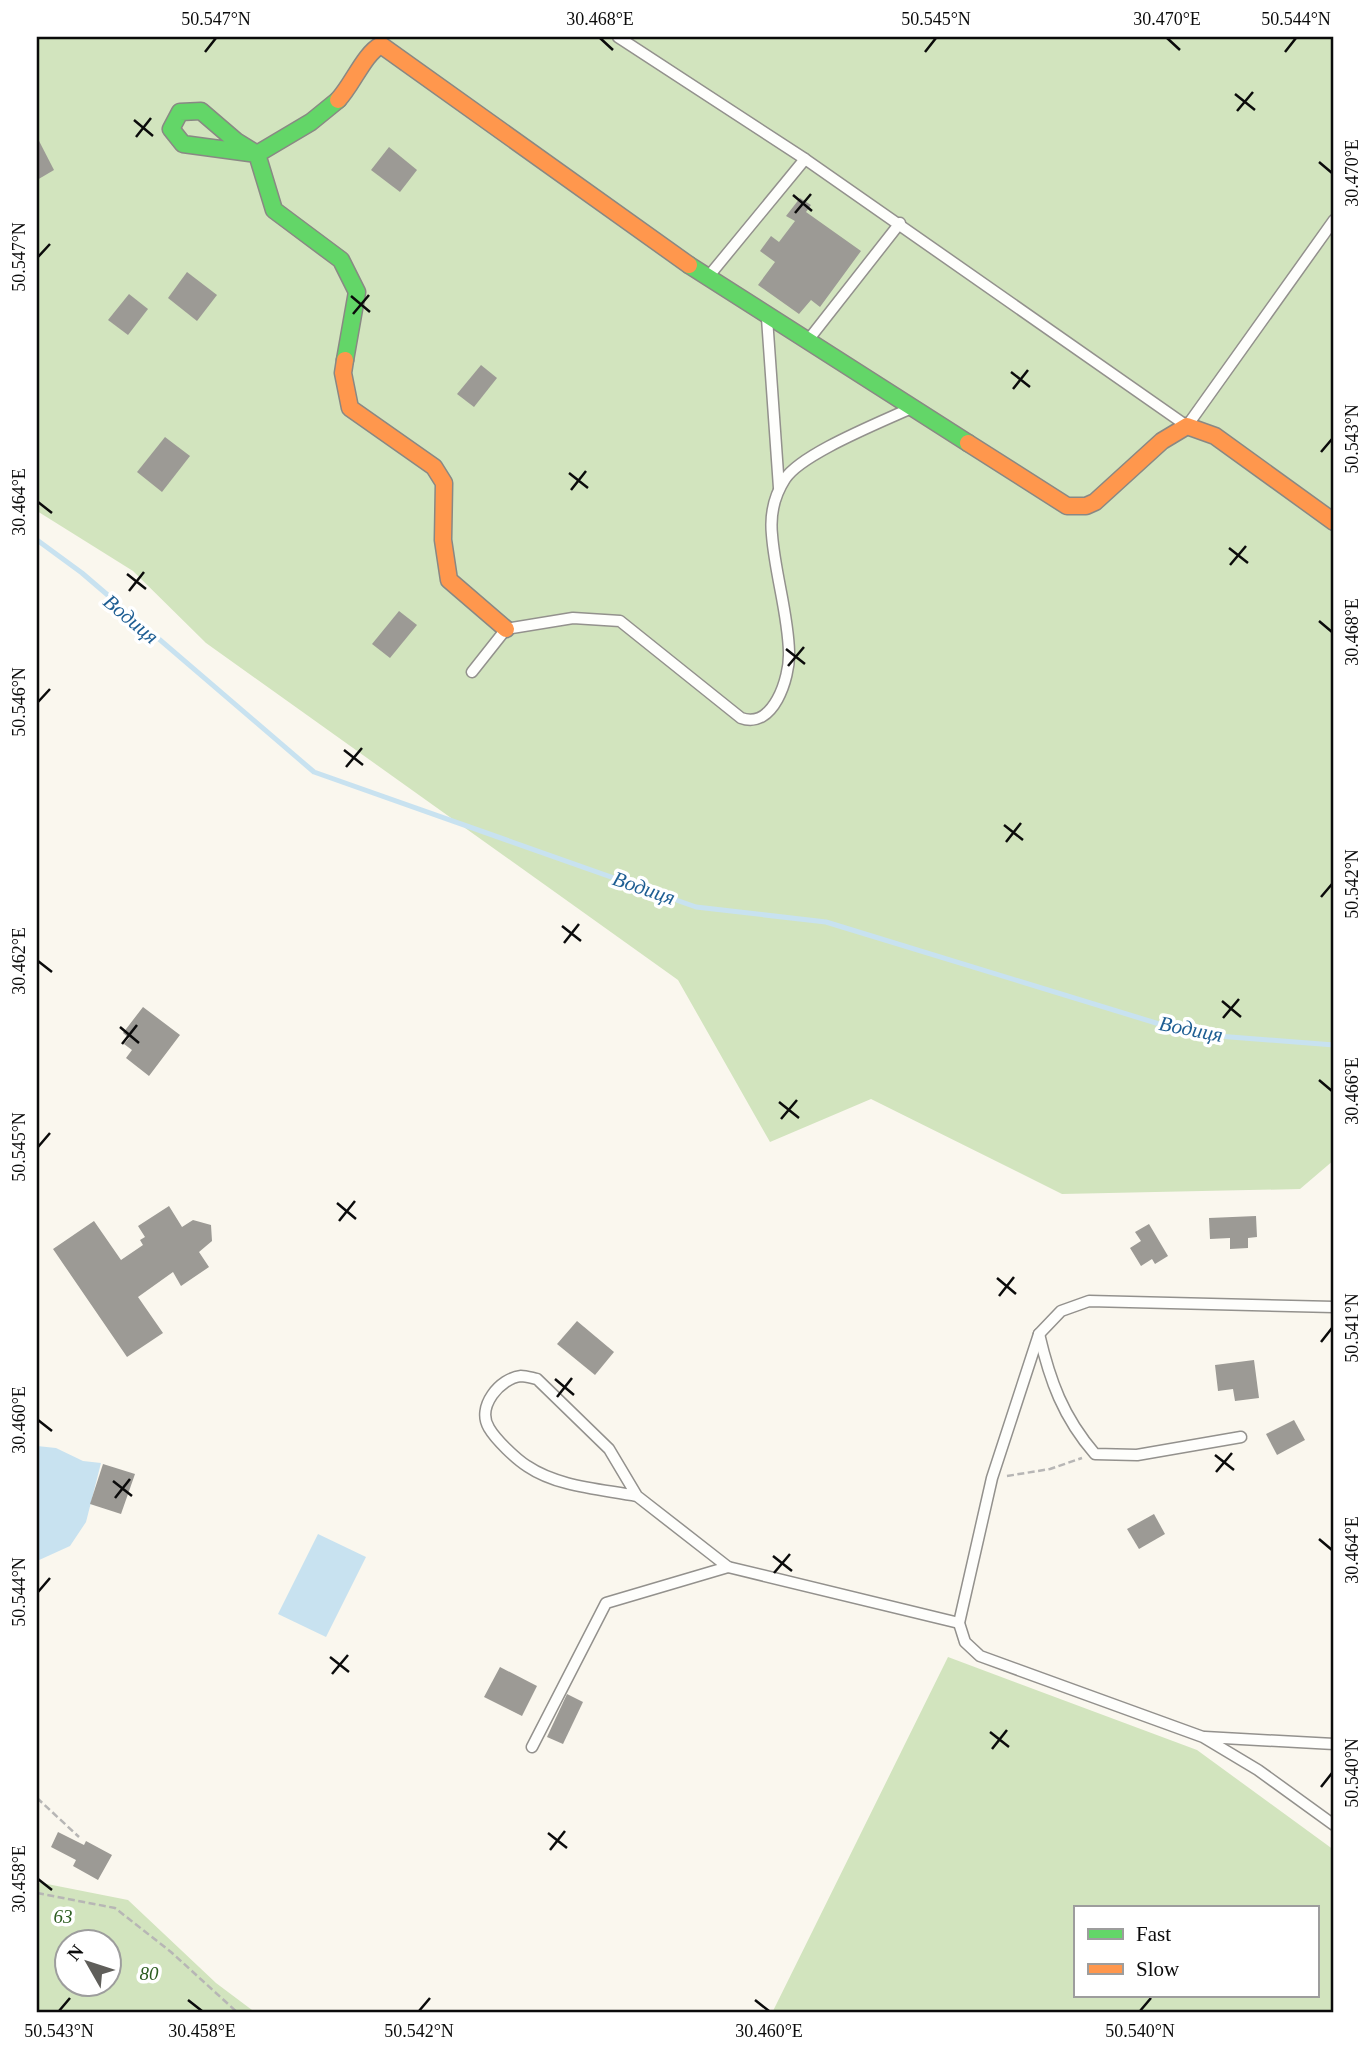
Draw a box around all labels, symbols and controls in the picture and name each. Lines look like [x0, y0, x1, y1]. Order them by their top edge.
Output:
text: 50.547°N [181, 9, 251, 29]
text: 30.468°E [566, 9, 634, 29]
text: 50.545°N [901, 9, 971, 29]
text: 30.470°E [1133, 9, 1201, 29]
text: 50.544°N [1261, 9, 1331, 29]
text: 30.470°E [1342, 139, 1362, 207]
text: 50.547°N [9, 222, 29, 292]
text: 50.543°N [1342, 404, 1362, 474]
text: 30.464°E [9, 468, 29, 536]
water label: Водиця [99, 589, 163, 649]
text: 30.468°E [1342, 598, 1362, 666]
text: 50.546°N [9, 667, 29, 737]
text: 50.542°N [1342, 849, 1362, 919]
water label: Водиця [610, 866, 678, 910]
text: 30.462°E [9, 927, 29, 995]
water label: Водиця [1157, 1011, 1225, 1047]
text: 30.466°E [1342, 1057, 1362, 1125]
text: 50.545°N [9, 1112, 29, 1182]
text: 50.541°N [1342, 1293, 1362, 1363]
text: 30.460°E [9, 1386, 29, 1454]
text: 30.464°E [1342, 1516, 1362, 1584]
text: 50.544°N [9, 1557, 29, 1627]
text: 50.540°N [1342, 1738, 1362, 1808]
text: 30.458°E [9, 1845, 29, 1913]
park label: 63 [54, 1906, 73, 1927]
legend [1074, 1906, 1318, 1997]
text: Fast [1136, 1922, 1171, 1946]
north arrow [52, 1927, 122, 1997]
text: N [63, 1940, 88, 1965]
text: Slow [1136, 1957, 1180, 1981]
park label: 80 [140, 1963, 159, 1984]
text: 50.543°N [24, 2021, 94, 2041]
text: 30.458°E [168, 2021, 236, 2041]
text: 50.542°N [384, 2021, 454, 2041]
text: 30.460°E [735, 2021, 803, 2041]
text: 50.540°N [1105, 2021, 1175, 2041]

